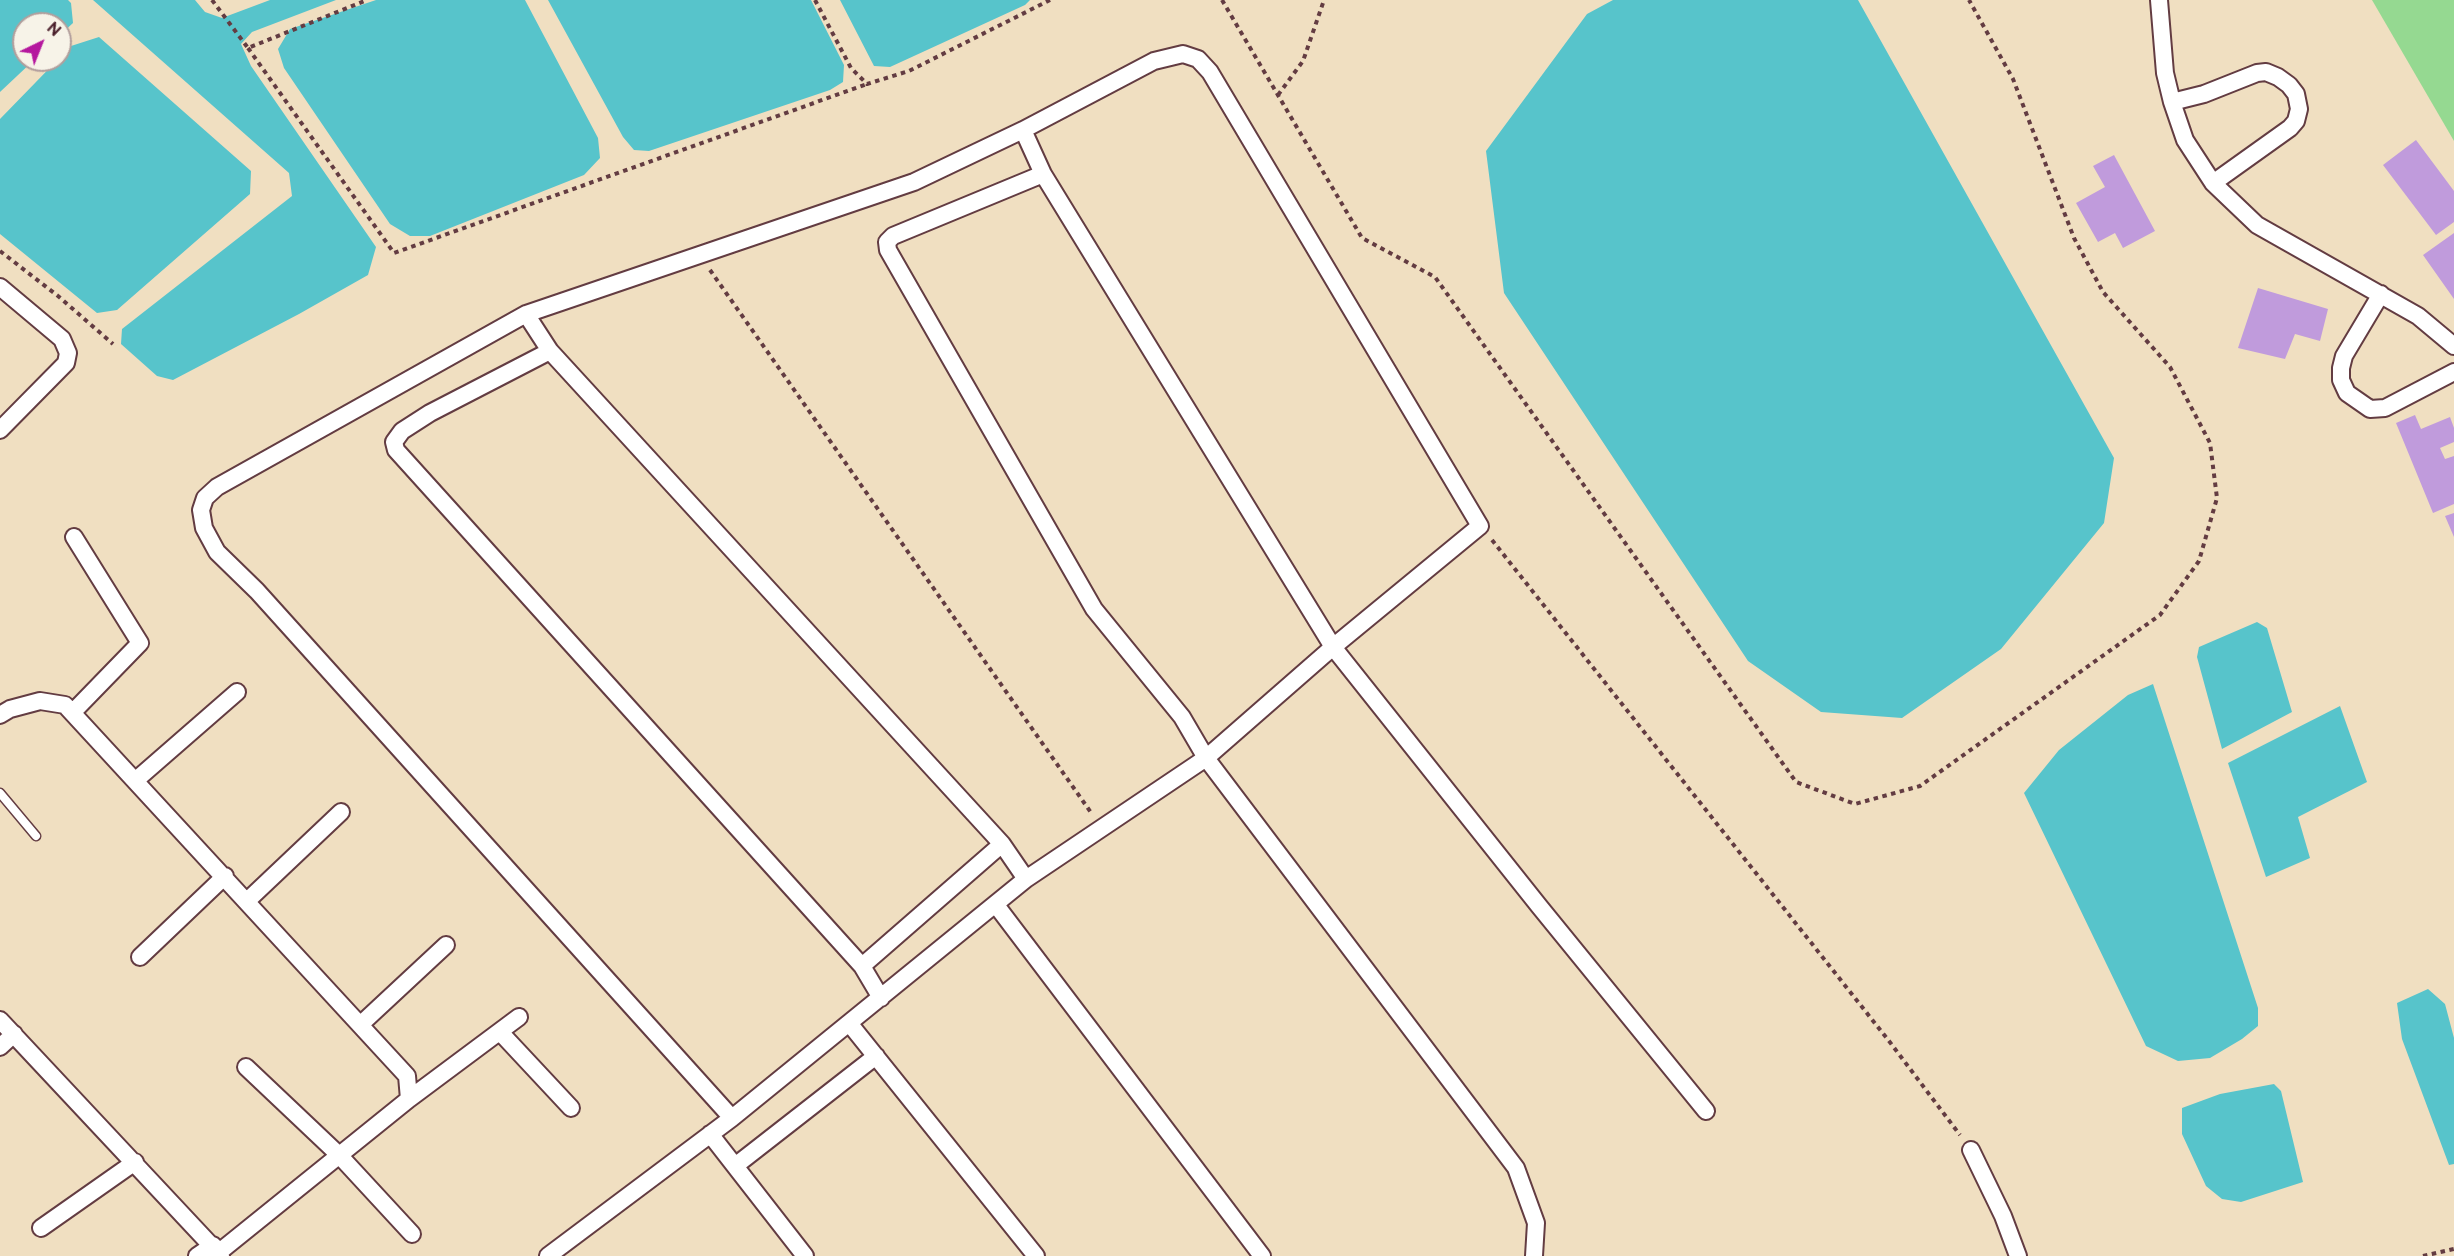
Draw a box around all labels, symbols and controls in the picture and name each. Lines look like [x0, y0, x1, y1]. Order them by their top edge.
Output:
north arrow [12, 12, 72, 72]
text: N [42, 19, 64, 41]

